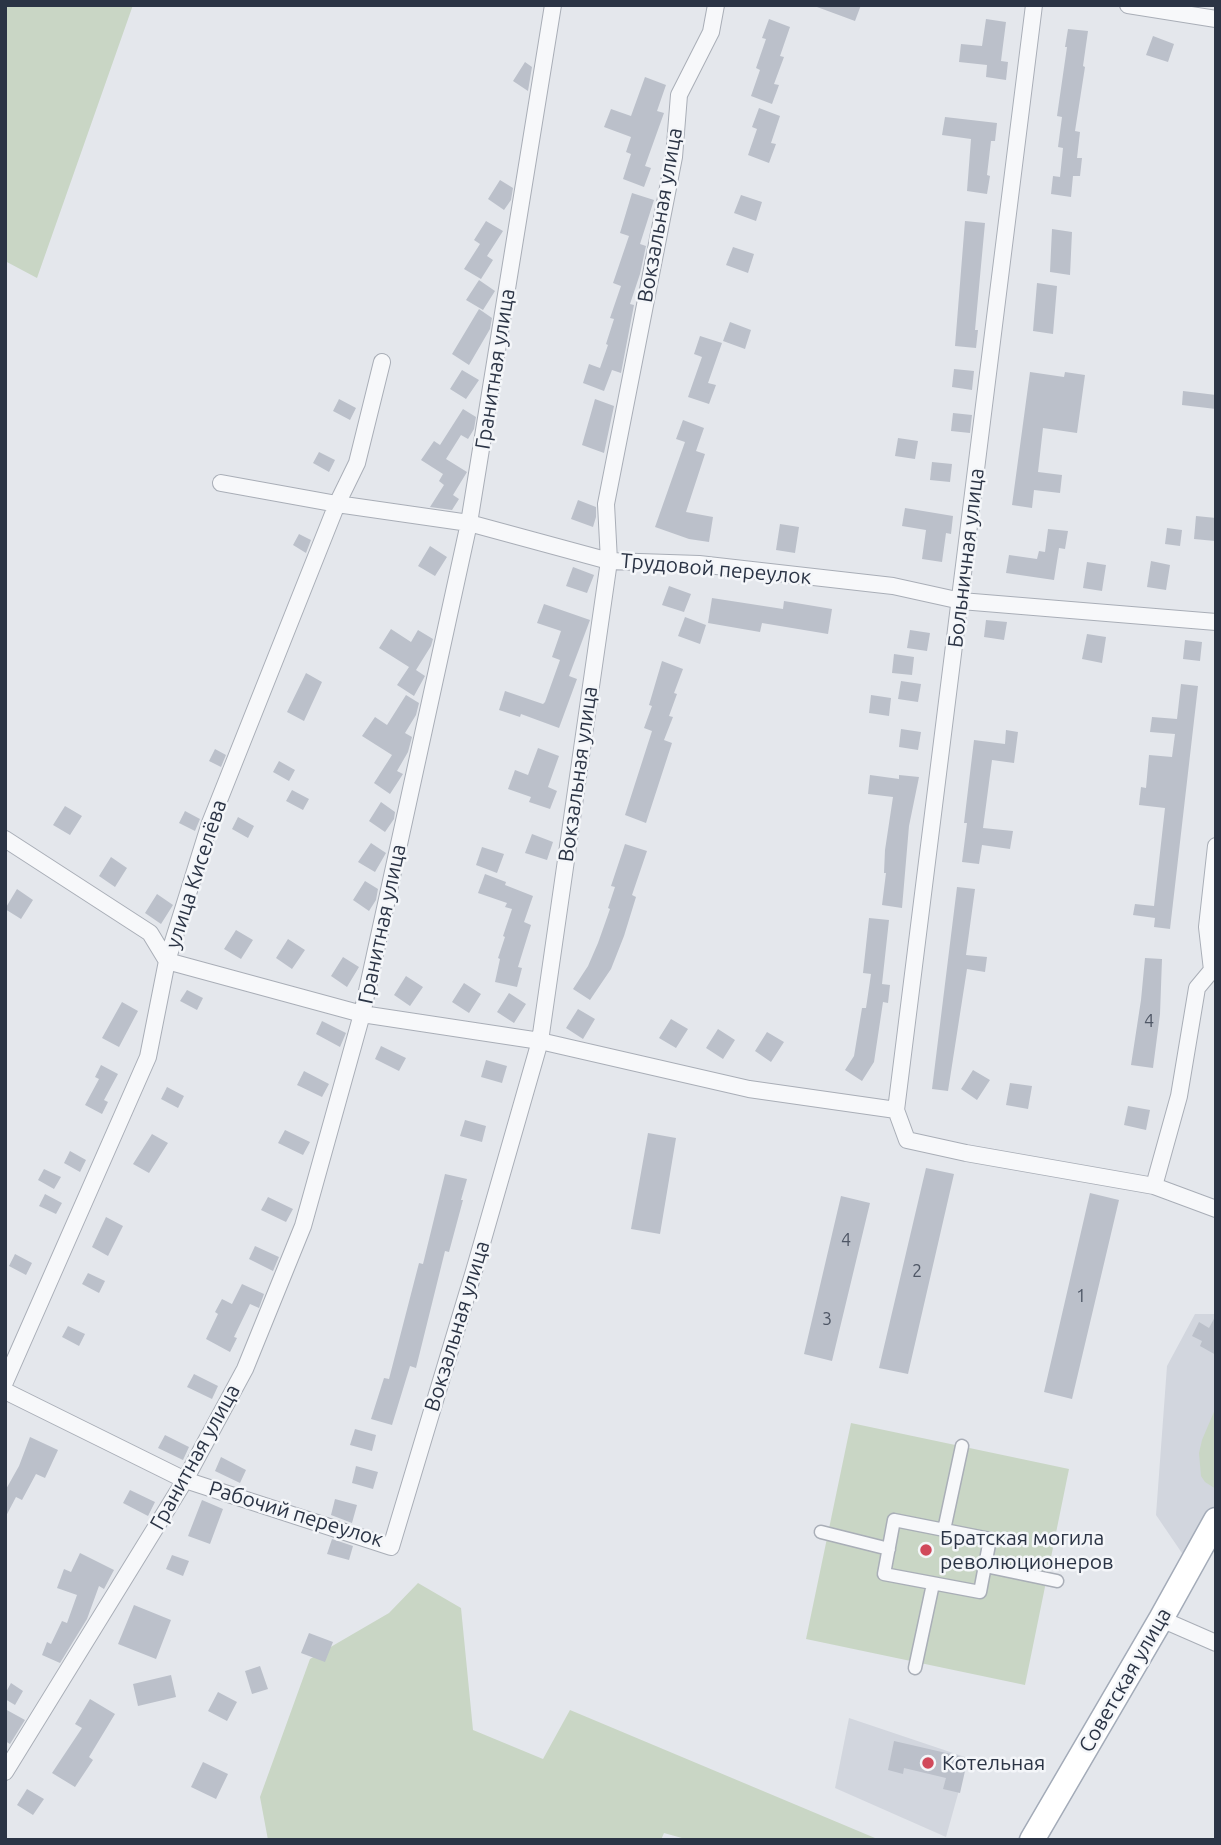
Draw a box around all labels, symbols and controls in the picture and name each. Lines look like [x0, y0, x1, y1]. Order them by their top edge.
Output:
street label: Вокзальная улица [632, 126, 688, 304]
street label: Гранитная улица [470, 287, 520, 451]
street label: Больничная улица [942, 467, 990, 649]
street label: Трудовой переулок [619, 548, 813, 590]
street label: Вокзальная улица [553, 685, 603, 863]
street label: улица Киселёва [160, 796, 232, 952]
street label: Гранитная улица [353, 842, 411, 1006]
house number: 4 [1144, 1010, 1154, 1032]
house number: 4 [841, 1229, 851, 1251]
street label: Вокзальная улица [419, 1238, 495, 1414]
house number: 2 [912, 1260, 922, 1282]
house number: 1 [1076, 1285, 1086, 1307]
house number: 3 [822, 1308, 832, 1330]
street label: Гранитная улица [145, 1380, 245, 1534]
street label: Рабочий переулок [206, 1475, 386, 1553]
place label: Братская могила революционеров [940, 1525, 1114, 1575]
marker: Братская могила революционеров [918, 1542, 934, 1558]
street label: Советская улица [1073, 1603, 1177, 1757]
place label: Котельная [942, 1750, 1045, 1776]
marker: Котельная [920, 1755, 936, 1771]

